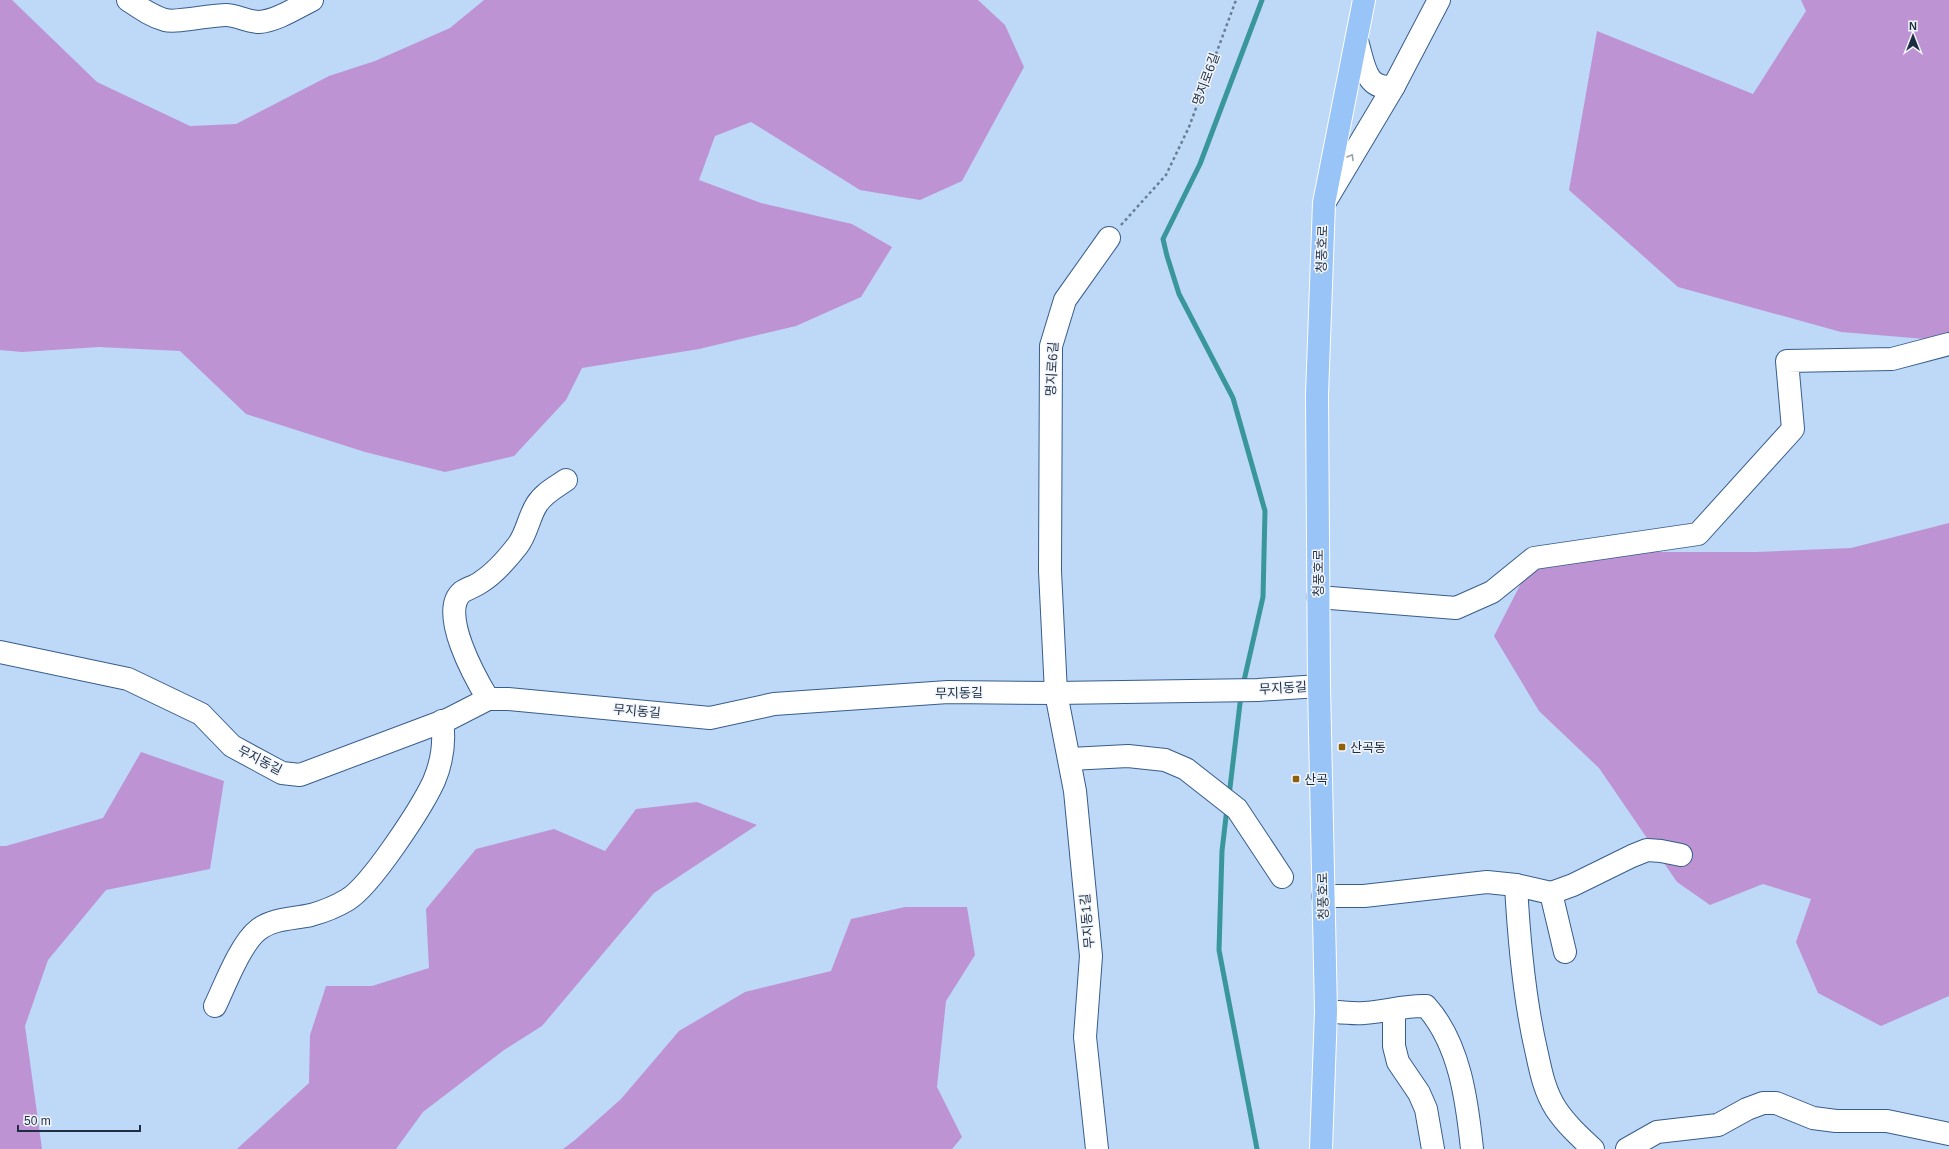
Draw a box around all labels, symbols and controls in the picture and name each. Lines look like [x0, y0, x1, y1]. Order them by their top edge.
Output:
north arrow [1893, 16, 1933, 56]
text: N [1909, 20, 1917, 32]
street label: 명지로6길 [1190, 51, 1222, 107]
one-way arrow [1347, 154, 1354, 161]
street label: 청풍호로 [1314, 225, 1330, 273]
street label: 명지로6길 [1043, 341, 1061, 397]
street label: 청풍호로 [1311, 549, 1326, 597]
street label: 무지동길 [1259, 679, 1307, 697]
street label: 무지동길 [935, 685, 983, 701]
street label: 무지동길 [613, 701, 661, 721]
place label: 산곡동 [1350, 740, 1386, 755]
street label: 무지동길 [235, 742, 285, 778]
marker: 산곡동 [1337, 742, 1347, 752]
place label: 산곡 [1304, 772, 1328, 787]
marker: 산곡 [1291, 774, 1301, 784]
street label: 청풍호로 [1315, 872, 1331, 920]
street label: 무지동1길 [1077, 893, 1097, 949]
scale bar [18, 1107, 140, 1133]
text: 50 m [24, 1114, 51, 1128]

